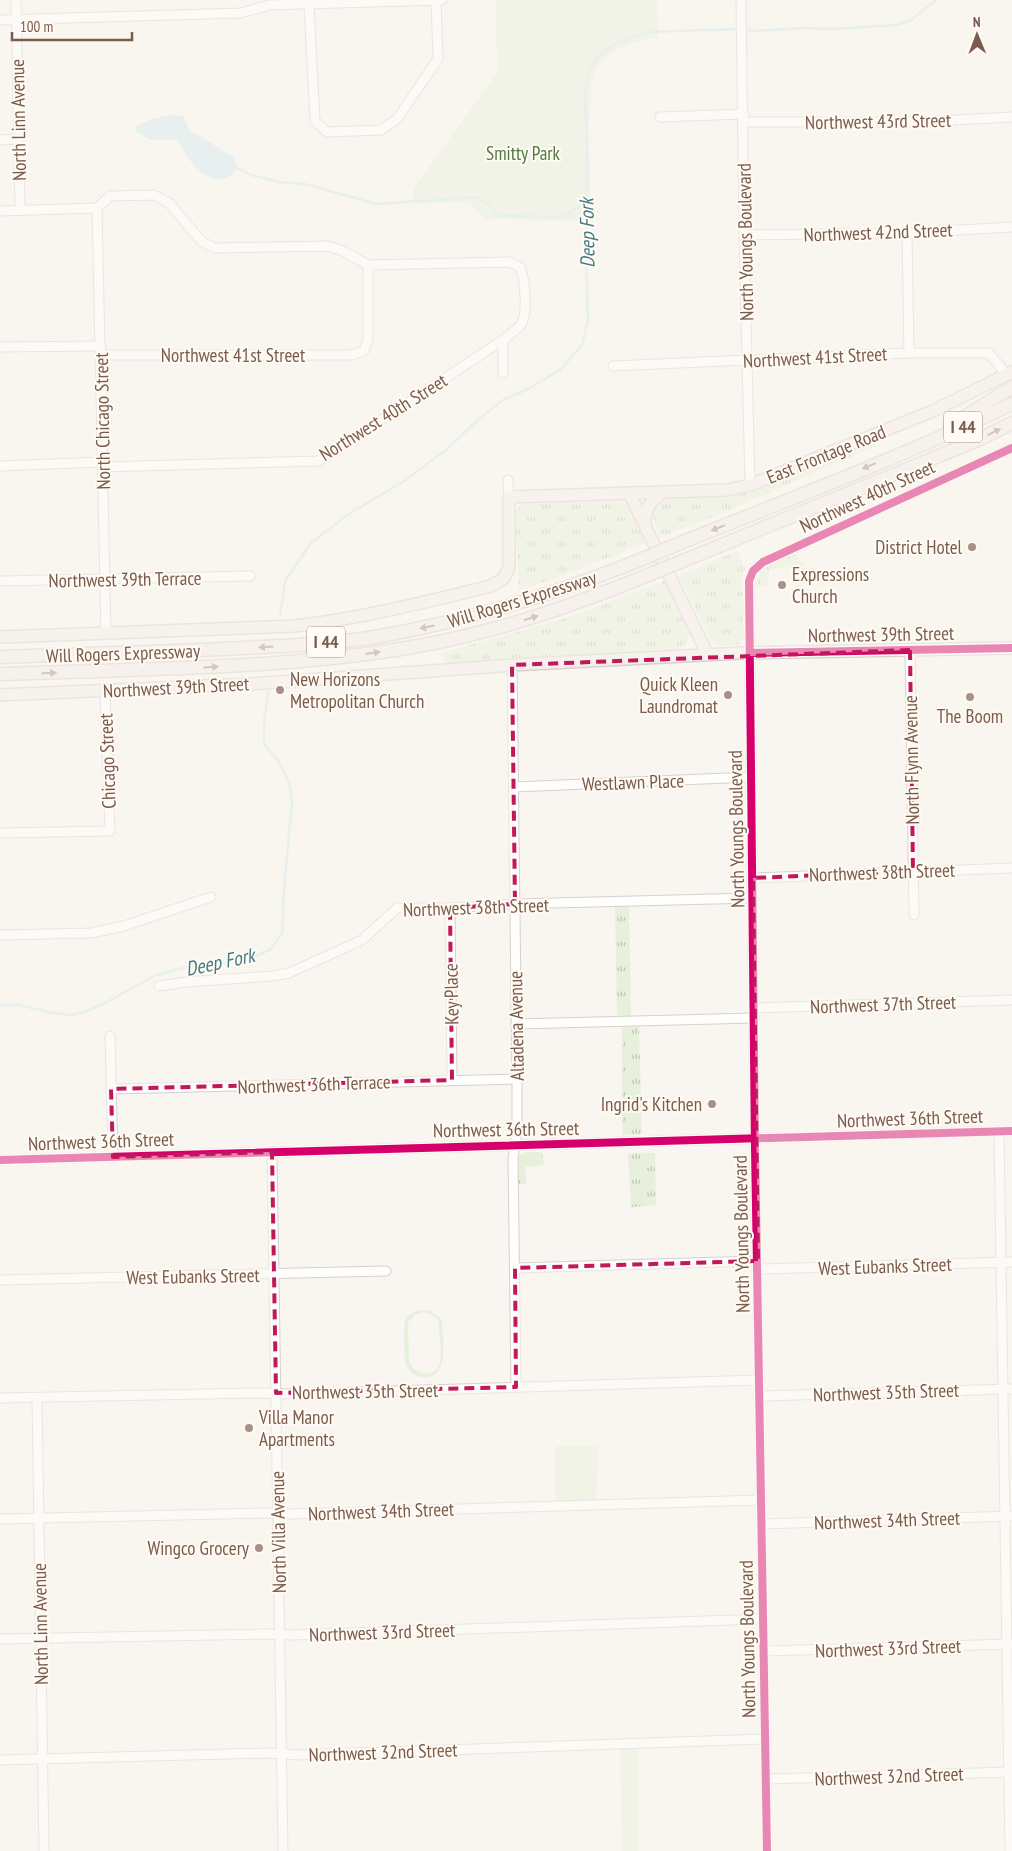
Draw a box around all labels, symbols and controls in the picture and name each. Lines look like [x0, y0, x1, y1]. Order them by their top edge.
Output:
scale bar [12, 10, 132, 42]
north arrow [952, 10, 1002, 60]
text: N [973, 13, 981, 31]
text: 100 m [20, 17, 53, 36]
street label: North Linn Avenue [5, 59, 31, 181]
street label: Northwest 43rd Street [805, 108, 952, 134]
park label: Smitty Park [486, 141, 561, 165]
street label: North Youngs Boulevard [732, 163, 758, 321]
water label: Deep Fork [573, 196, 601, 268]
street label: Northwest 42nd Street [803, 217, 954, 247]
street label: Northwest 41st Street [742, 341, 888, 373]
street label: Northwest 41st Street [161, 343, 306, 367]
street label: North Chicago Street [89, 352, 115, 490]
street label: Northwest 40th Street [315, 368, 452, 466]
road number: I 44 [944, 412, 982, 442]
street label: East Frontage Road [763, 419, 889, 489]
one-way arrow [987, 428, 1002, 436]
street label: Northwest 40th Street [796, 454, 939, 538]
one-way arrow [861, 463, 876, 471]
one-way arrow [711, 524, 725, 532]
place label: District Hotel [875, 535, 963, 559]
marker: District Hotel [966, 541, 978, 553]
place label: Expressions Church [792, 562, 869, 608]
street label: Will Rogers Expressway [445, 565, 600, 633]
street label: Northwest 39th Terrace [48, 566, 202, 592]
marker: Expressions Church [776, 579, 788, 591]
one-way arrow [524, 614, 539, 622]
street label: Northwest 39th Street [808, 621, 955, 647]
one-way arrow [419, 623, 434, 631]
road number: I 44 [307, 626, 345, 658]
street label: Will Rogers Expressway [46, 638, 201, 668]
one-way arrow [257, 643, 273, 651]
one-way arrow [365, 649, 381, 657]
one-way arrow [203, 662, 219, 670]
place label: New Horizons Metropolitan Church [290, 667, 424, 713]
one-way arrow [41, 668, 57, 676]
street label: Northwest 39th Street [102, 671, 250, 703]
place label: Quick Kleen Laundromat [639, 672, 719, 718]
marker: New Horizons Metropolitan Church [274, 684, 286, 696]
marker: Quick Kleen Laundromat [722, 689, 734, 701]
marker: The Boom [964, 691, 976, 703]
street label: North Flynn Avenue [898, 695, 924, 825]
place label: The Boom [937, 704, 1003, 728]
street label: Chicago Street [93, 712, 121, 809]
street label: North Youngs Boulevard [723, 750, 749, 908]
street label: Westlawn Place [582, 768, 685, 796]
street label: Northwest 38th Street [808, 857, 956, 887]
street label: Northwest 38th Street [402, 892, 550, 922]
water label: Deep Fork [183, 942, 259, 982]
street label: Key Place [438, 963, 464, 1025]
street label: Altadena Avenue [503, 971, 529, 1081]
street label: Northwest 37th Street [810, 989, 957, 1019]
street label: Northwest 36th Terrace [237, 1069, 391, 1099]
place label: Ingrid's Kitchen [601, 1092, 702, 1116]
marker: Ingrid's Kitchen [706, 1098, 718, 1110]
street label: Northwest 36th Street [836, 1103, 984, 1133]
street label: Northwest 36th Street [433, 1116, 580, 1142]
street label: Northwest 36th Street [27, 1126, 175, 1156]
street label: North Youngs Boulevard [728, 1155, 754, 1313]
street label: West Eubanks Street [818, 1252, 953, 1280]
street label: West Eubanks Street [126, 1263, 261, 1289]
street label: Northwest 35th Street [812, 1377, 960, 1407]
street label: Northwest 35th Street [292, 1378, 439, 1404]
place label: Villa Manor Apartments [258, 1405, 335, 1451]
marker: Villa Manor Apartments [243, 1422, 255, 1434]
street label: North Villa Avenue [265, 1471, 291, 1593]
street label: Northwest 34th Street [307, 1496, 455, 1526]
street label: Northwest 34th Street [813, 1505, 961, 1535]
place label: Wingco Grocery [147, 1536, 250, 1560]
marker: Wingco Grocery [253, 1542, 265, 1554]
street label: North Youngs Boulevard [734, 1560, 760, 1718]
street label: North Linn Avenue [27, 1563, 53, 1685]
street label: Northwest 33rd Street [309, 1617, 456, 1647]
street label: Northwest 33rd Street [815, 1633, 962, 1663]
street label: Northwest 32nd Street [308, 1737, 459, 1767]
street label: Northwest 32nd Street [814, 1761, 965, 1791]

